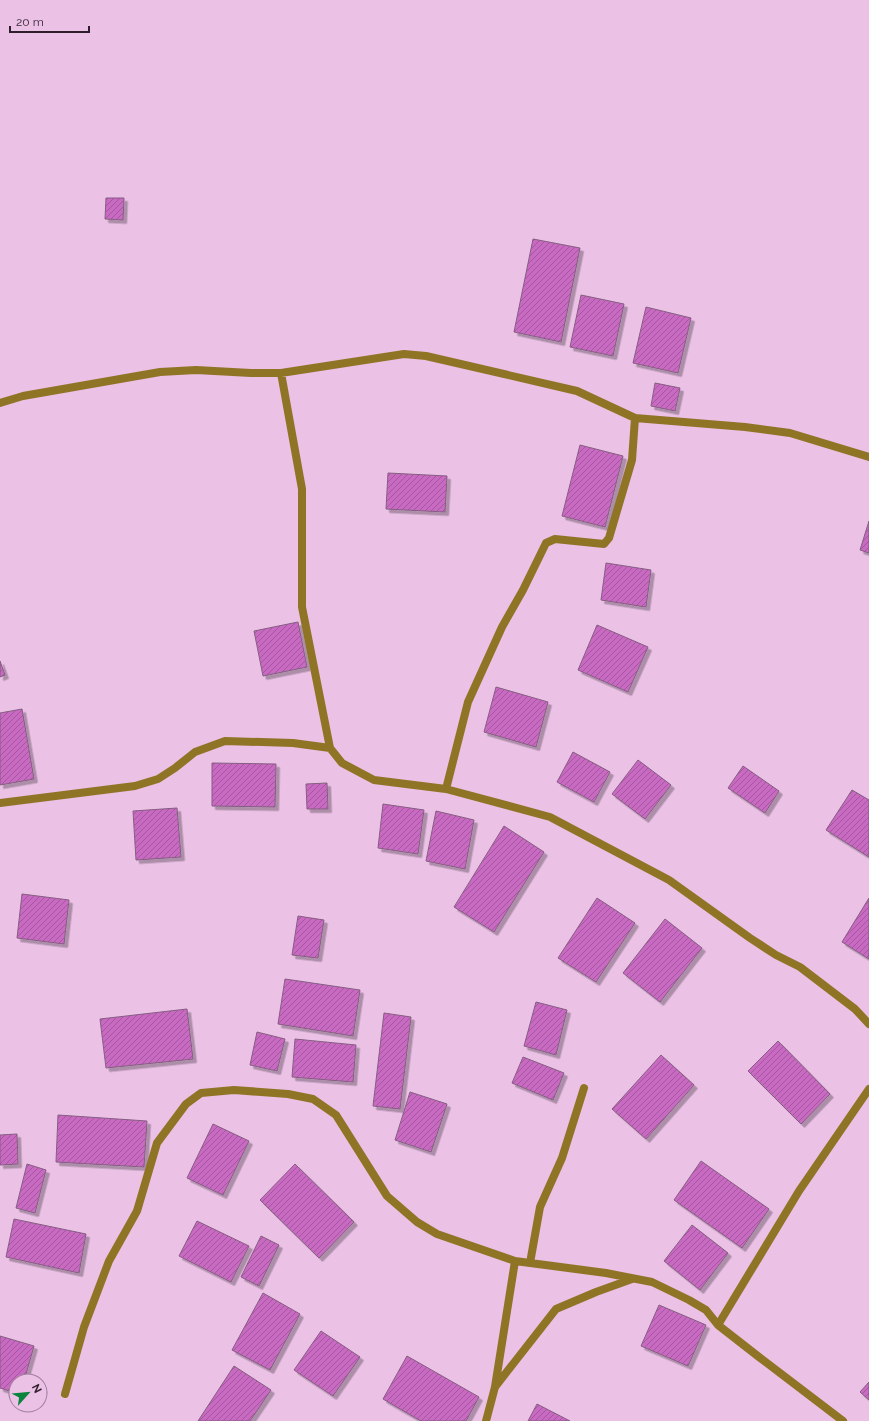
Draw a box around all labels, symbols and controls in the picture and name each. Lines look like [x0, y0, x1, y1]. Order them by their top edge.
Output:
scale bar [10, 8, 89, 34]
text: 20 m [16, 15, 44, 29]
north arrow [8, 1373, 48, 1413]
text: N [29, 1382, 44, 1395]

